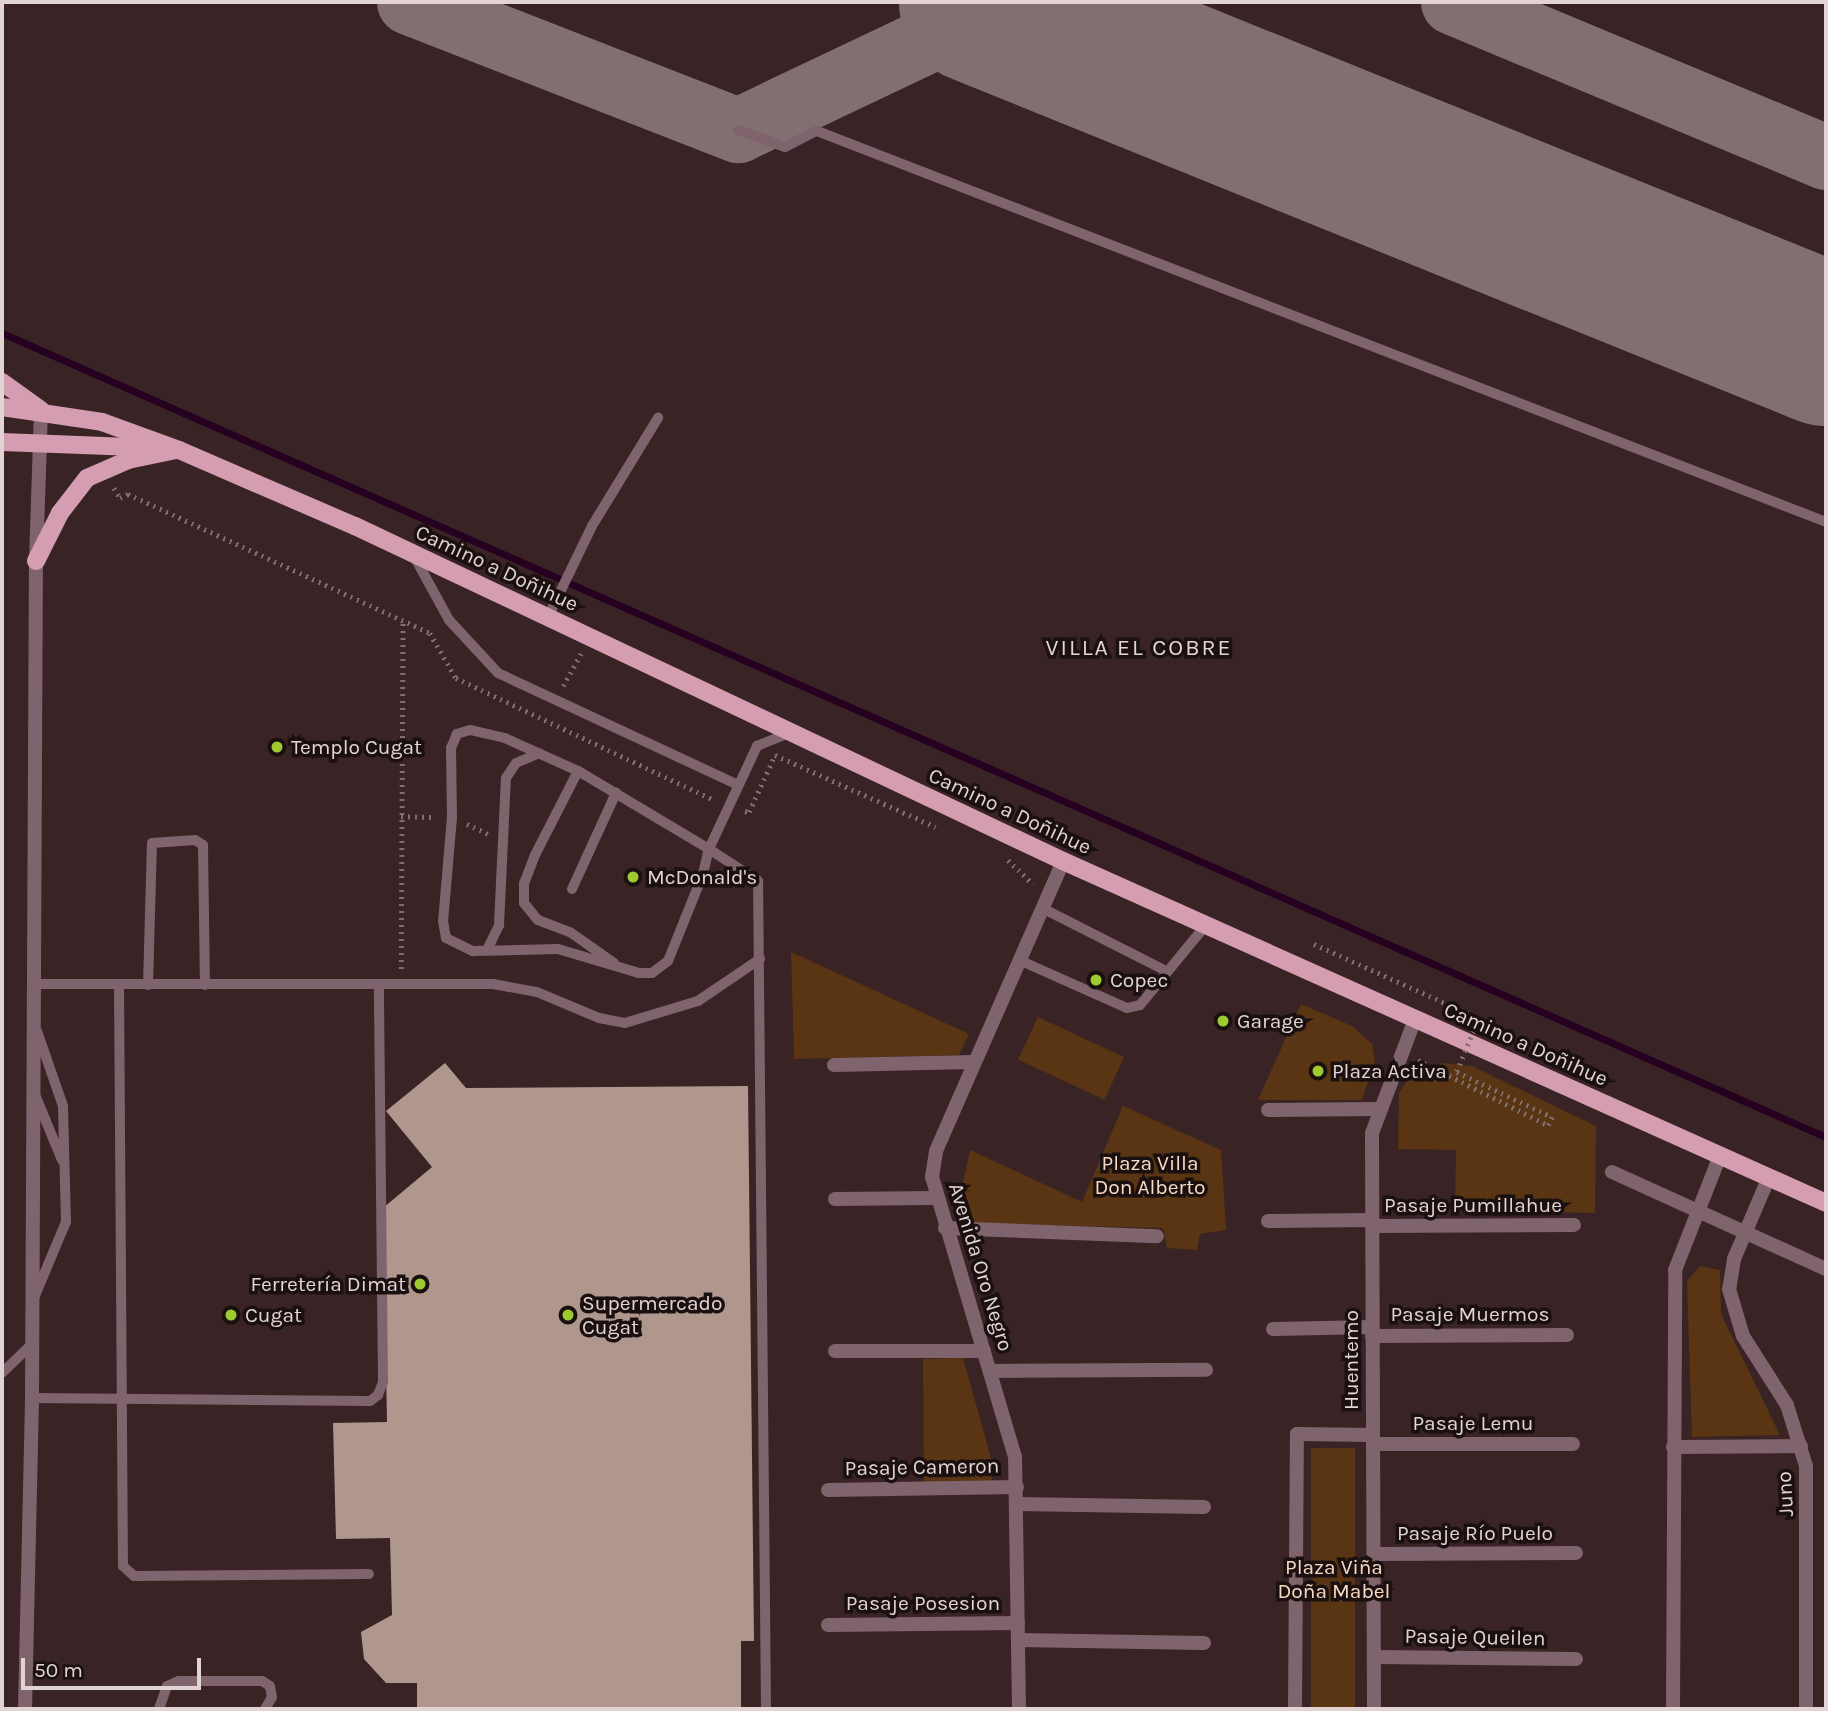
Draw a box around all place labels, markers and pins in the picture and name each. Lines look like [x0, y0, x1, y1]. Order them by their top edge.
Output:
place label: Templo Cugat [291, 734, 422, 760]
marker: Templo Cugat [269, 739, 285, 755]
place label: McDonald's [647, 864, 757, 890]
marker: McDonald's [625, 869, 641, 885]
place label: Copec [1110, 967, 1168, 993]
marker: Copec [1088, 972, 1104, 988]
place label: Garage [1237, 1008, 1304, 1034]
marker: Garage [1215, 1013, 1231, 1029]
place label: Plaza Activa [1332, 1058, 1447, 1084]
marker: Plaza Activa [1310, 1063, 1326, 1079]
place label: Ferretería Dimat [251, 1271, 406, 1297]
marker: Ferretería Dimat [412, 1276, 428, 1292]
place label: Supermercado Cugat [582, 1290, 722, 1340]
place label: Cugat [245, 1302, 302, 1328]
marker: Cugat [223, 1307, 239, 1323]
marker: Supermercado Cugat [560, 1307, 576, 1323]

